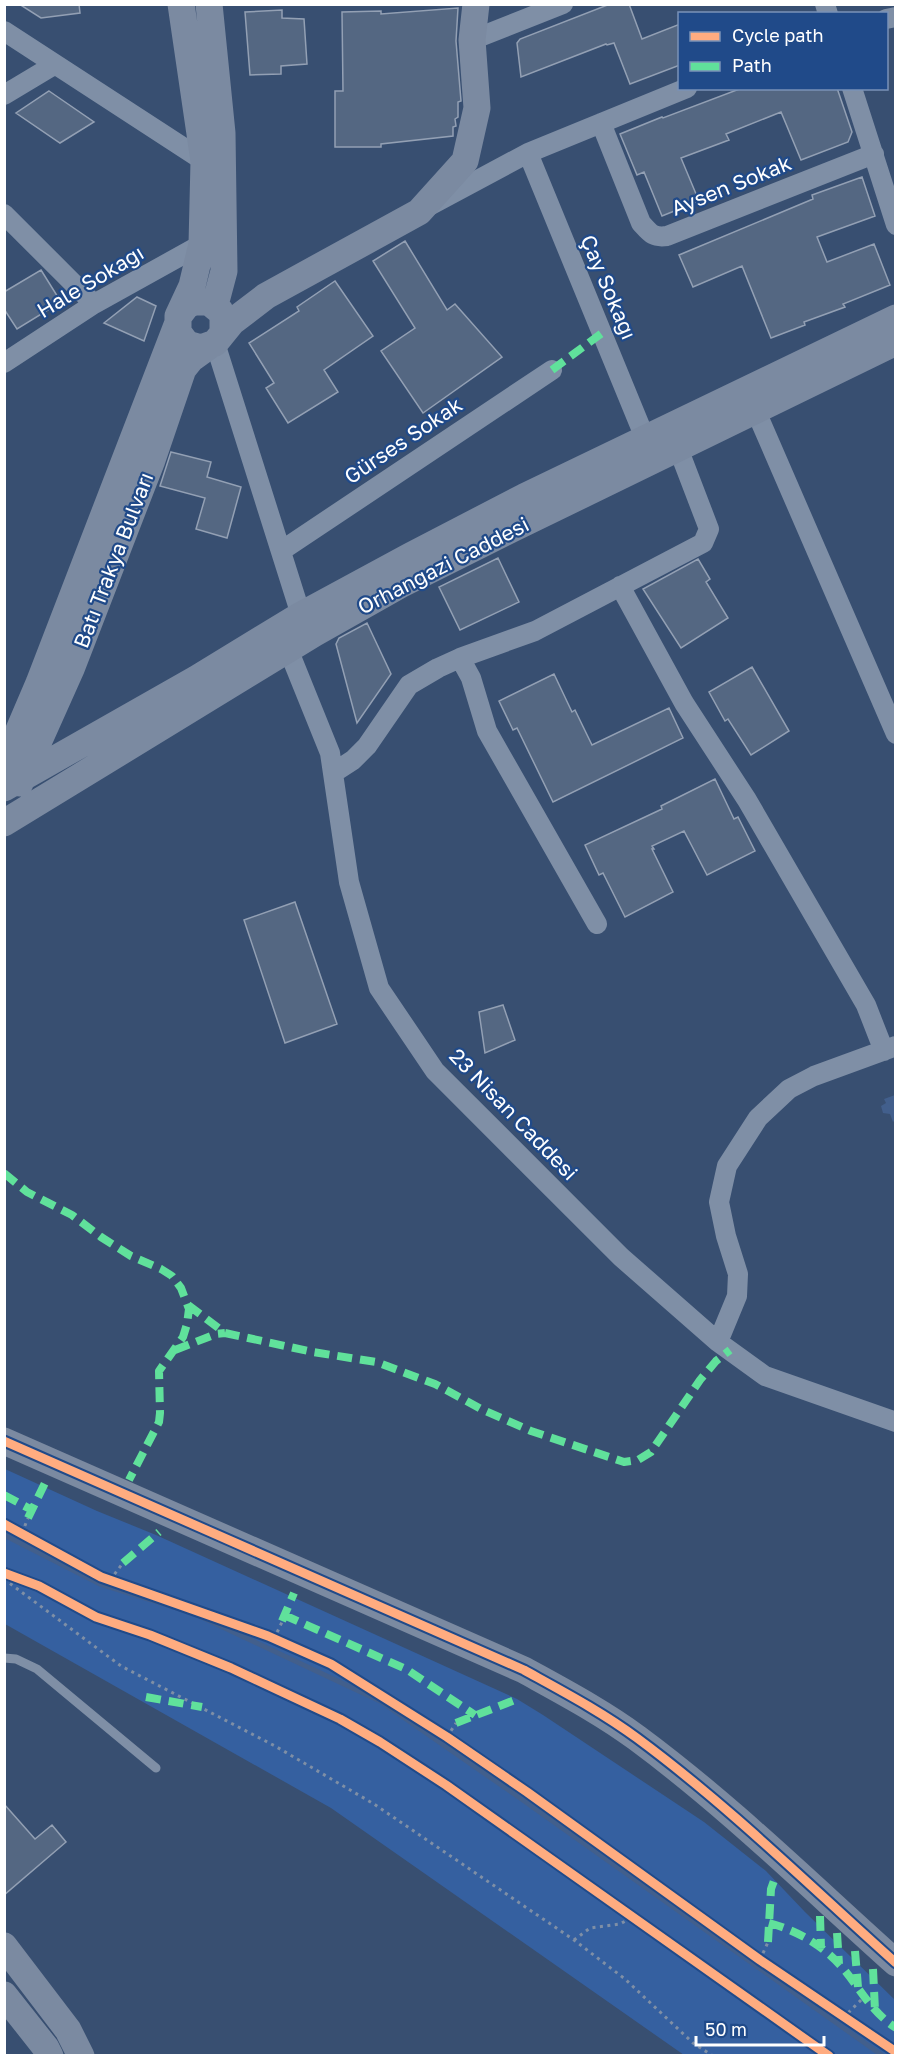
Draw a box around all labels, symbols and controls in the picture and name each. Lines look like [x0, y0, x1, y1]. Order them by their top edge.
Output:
legend [678, 12, 888, 90]
text: Cycle path [732, 24, 824, 46]
text: Path [732, 54, 772, 76]
street label: Aysen Sokak [667, 149, 795, 221]
street label: Çay Sokağı [575, 231, 643, 343]
street label: Hale Sokağı [32, 239, 148, 323]
street label: Gürses Sokak [339, 391, 467, 489]
street label: Batı Trakya Bulvarı [68, 468, 158, 652]
street label: Orhangazi Caddesi [353, 511, 533, 619]
street label: 23 Nisan Caddesi [444, 1043, 584, 1185]
scale bar [696, 2009, 824, 2047]
text: 50 m [705, 2018, 747, 2040]

